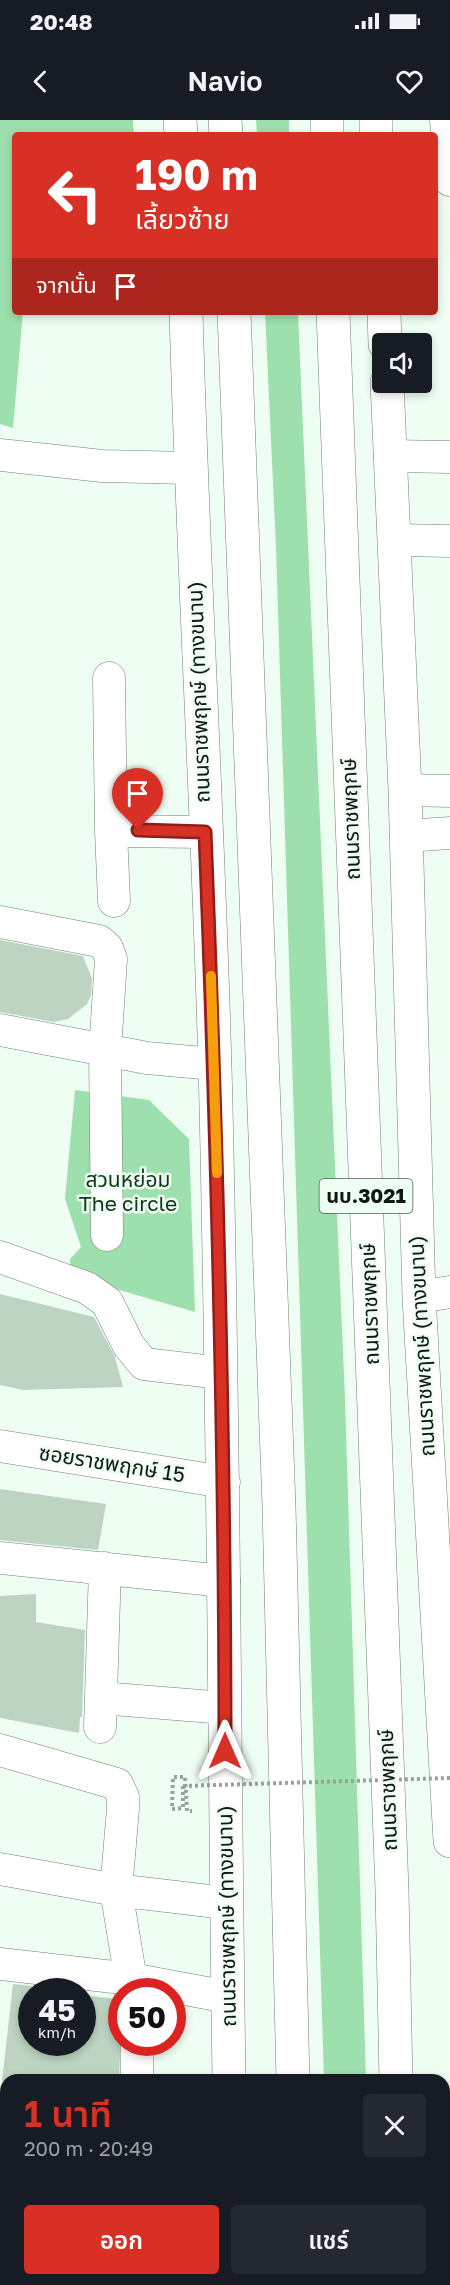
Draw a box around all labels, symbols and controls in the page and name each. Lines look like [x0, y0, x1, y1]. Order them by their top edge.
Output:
text: 20:48 [30, 8, 93, 35]
icon: back [24, 65, 57, 98]
text: Navio [188, 65, 262, 97]
icon: heart [393, 65, 426, 98]
text: 190 m [135, 149, 258, 199]
icon: left [36, 156, 114, 234]
text: เลี้ยวซ้าย [135, 203, 229, 235]
icon: arrive [109, 270, 142, 303]
text: จากนั้น [36, 271, 97, 298]
map controls [372, 333, 432, 393]
button: sound [372, 333, 432, 393]
street label: ถนนราชพฤกษ์ (ทางขนาน) [181, 581, 215, 803]
street label: ถนนราชพฤกษ์ [335, 758, 365, 880]
pin [112, 768, 163, 830]
icon: arrive [121, 777, 154, 810]
park label: สวนหย่อม The circle [79, 1166, 177, 1216]
road number: นบ.3021 [320, 1179, 412, 1213]
street label: ถนนราชพฤกษ์ (ทางขนาน) [402, 1235, 440, 1457]
street label: ถนนราชพฤกษ์ [354, 1243, 384, 1365]
street label: ซอยราชพฤกษ์ 15 [37, 1439, 187, 1487]
position arrow [193, 1719, 257, 1783]
street label: ถนนราชพฤกษ์ [372, 1729, 402, 1851]
street label: ถนนราชพฤกษ์ (ทางขนาน) [211, 1805, 241, 2027]
speed limit sign: 50 [108, 1978, 186, 2056]
text: 45 [38, 1992, 76, 2028]
text: km/h [38, 2023, 76, 2041]
text: 1 นาที [24, 2092, 112, 2135]
button: close [363, 2094, 426, 2157]
text: 200 m · 20:49 [24, 2136, 153, 2160]
button: ออก [24, 2205, 219, 2274]
button: แชร์ [231, 2205, 426, 2274]

